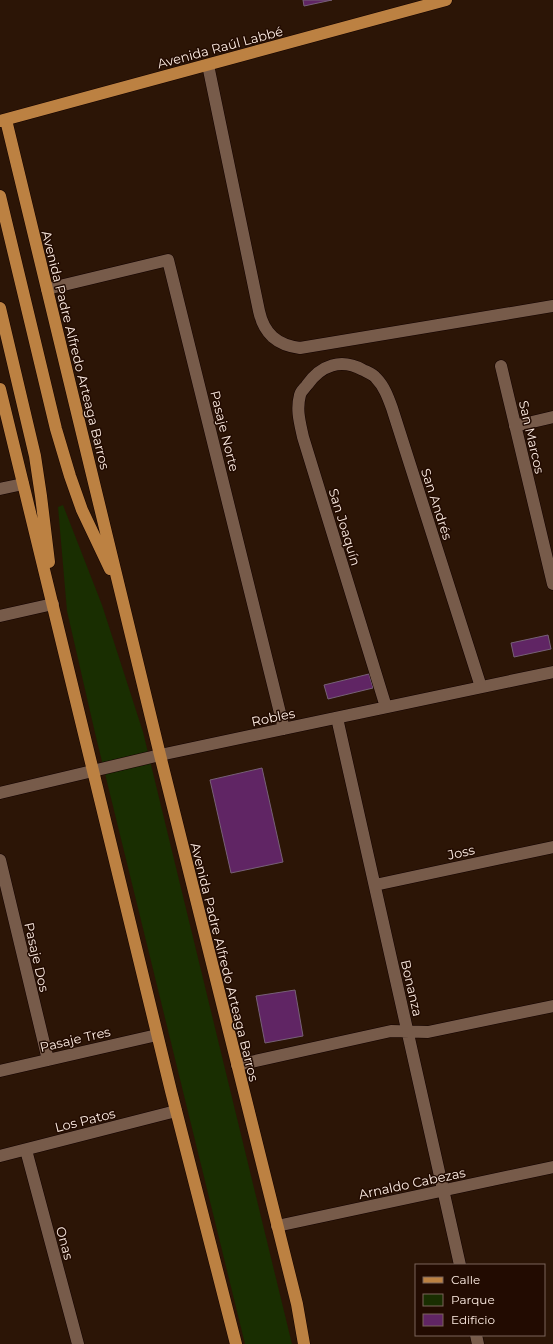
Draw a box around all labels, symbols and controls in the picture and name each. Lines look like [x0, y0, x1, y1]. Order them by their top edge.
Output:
street label: Avenida Raúl Labbé [155, 23, 285, 71]
street label: Avenida Padre Alfredo Arteaga Barros [39, 229, 113, 471]
street label: Pasaje Norte [207, 389, 243, 473]
street label: San Marcos [516, 399, 548, 475]
street label: San Andrés [418, 466, 456, 542]
street label: San Joaquín [326, 486, 364, 568]
street label: Robles [250, 705, 296, 729]
street label: Avenida Padre Alfredo Arteaga Barros [188, 841, 262, 1083]
street label: Joss [445, 841, 476, 863]
street label: Pasaje Dos [21, 921, 53, 993]
street label: Bonanza [398, 958, 426, 1018]
street label: Pasaje Tres [38, 1023, 112, 1055]
street label: Los Patos [53, 1105, 117, 1135]
street label: Arnaldo Cabezas [357, 1164, 467, 1202]
street label: Onas [53, 1225, 77, 1261]
legend [415, 1264, 545, 1336]
text: Calle [451, 1272, 480, 1287]
text: Parque [451, 1292, 495, 1307]
text: Edificio [451, 1312, 495, 1327]

